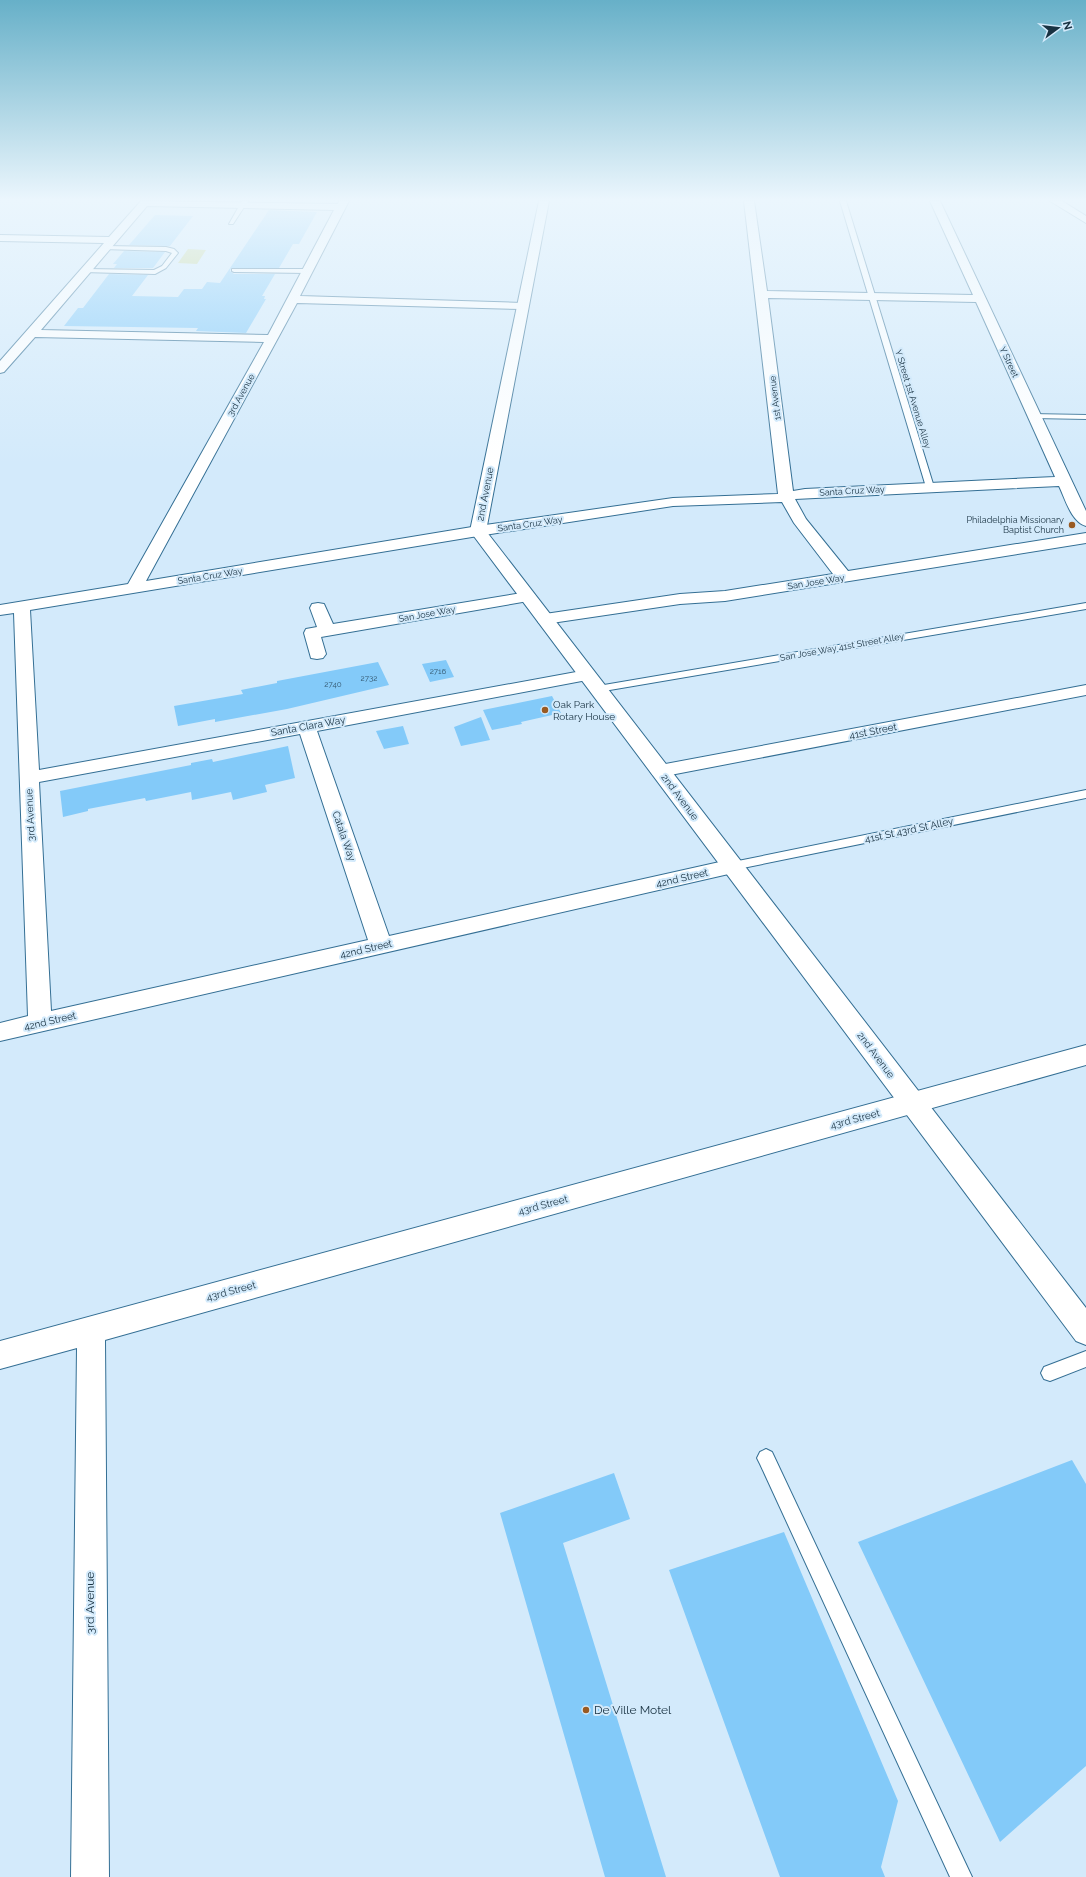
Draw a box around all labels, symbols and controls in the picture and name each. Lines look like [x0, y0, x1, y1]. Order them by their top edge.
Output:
north arrow [1038, 8, 1078, 48]
text: N [1060, 20, 1075, 31]
street label: Y Street [998, 345, 1020, 379]
street label: Y Street 1st Avenue Alley [893, 348, 933, 450]
street label: 3rd Avenue [225, 371, 257, 418]
street label: 1st Avenue [767, 374, 783, 421]
street label: 2nd Avenue [474, 466, 496, 522]
street label: Santa Cruz Way [819, 484, 885, 498]
street label: Santa Cruz Way [497, 514, 563, 534]
place label: Philadelphia Missionary Baptist Church [966, 515, 1064, 535]
marker: Philadelphia Missionary Baptist Church [1067, 520, 1077, 530]
street label: Santa Cruz Way [177, 566, 243, 586]
street label: San Jose Way [787, 573, 845, 591]
street label: San Jose Way [398, 604, 456, 624]
street label: San Jose Way 41st Street Alley [779, 631, 905, 663]
house number: 2716 [430, 666, 447, 676]
house number: 2732 [361, 673, 377, 683]
house number: 2740 [324, 679, 342, 689]
place label: Oak Park Rotary House [553, 699, 615, 722]
marker: Oak Park Rotary House [540, 705, 550, 715]
street label: Santa Clara Way [270, 714, 347, 738]
street label: 41st Street [848, 721, 898, 741]
street label: 2nd Avenue [659, 772, 701, 822]
street label: 3rd Avenue [23, 788, 37, 841]
street label: Catala Way [330, 810, 358, 863]
street label: 41st St 43rd St Alley [864, 815, 955, 845]
street label: 42nd Street [655, 867, 710, 889]
street label: 42nd Street [339, 938, 394, 960]
street label: 42nd Street [23, 1010, 78, 1032]
street label: 2nd Avenue [855, 1030, 897, 1080]
street label: 43rd Street [829, 1107, 882, 1131]
street label: 43rd Street [517, 1193, 570, 1217]
street label: 43rd Street [205, 1279, 258, 1303]
street label: 3rd Avenue [83, 1572, 97, 1634]
place label: De Ville Motel [594, 1703, 672, 1717]
marker: De Ville Motel [581, 1705, 591, 1715]

